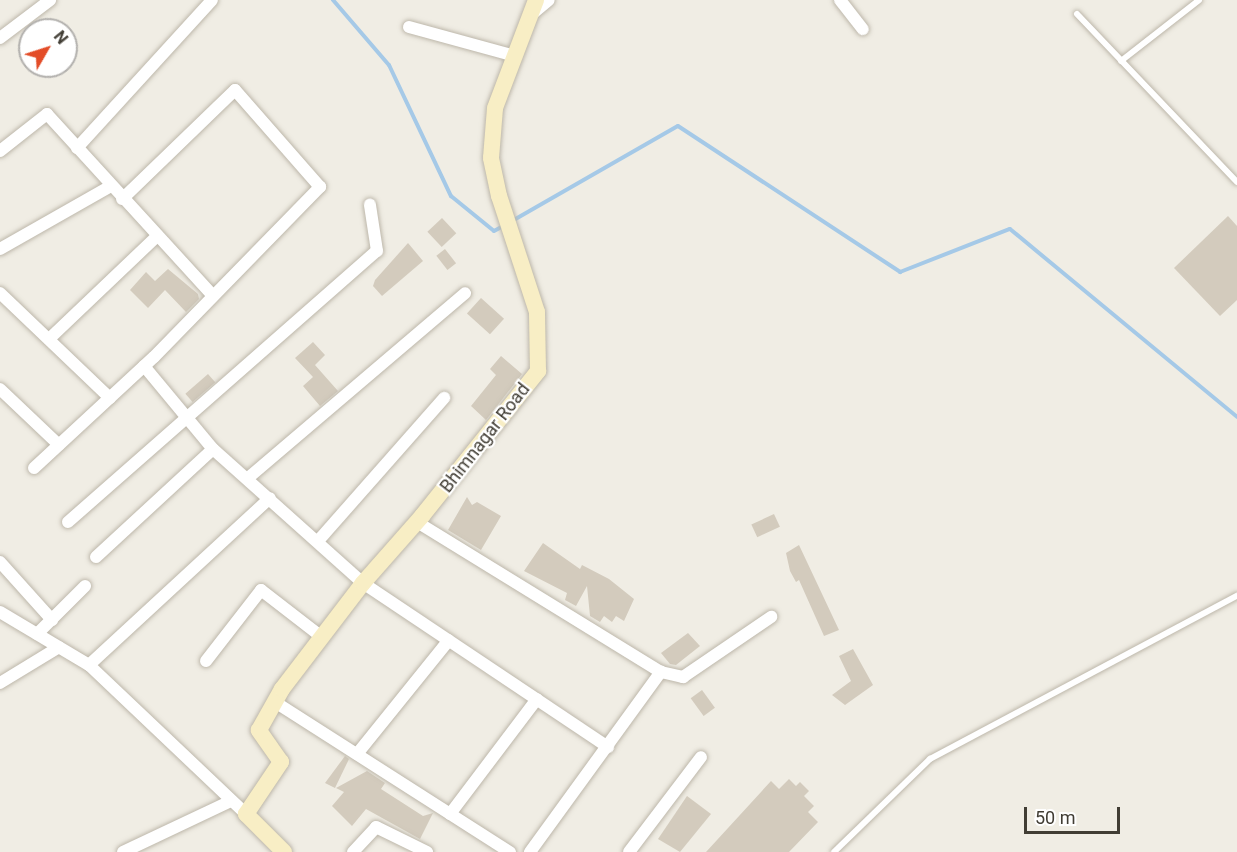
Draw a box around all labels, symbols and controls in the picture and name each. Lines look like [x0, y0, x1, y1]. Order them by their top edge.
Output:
north arrow [18, 18, 78, 78]
text: N [50, 27, 72, 48]
street label: Bhimnagar Road [436, 379, 534, 497]
scale bar [1027, 795, 1123, 833]
text: 50 m [1035, 807, 1075, 828]

